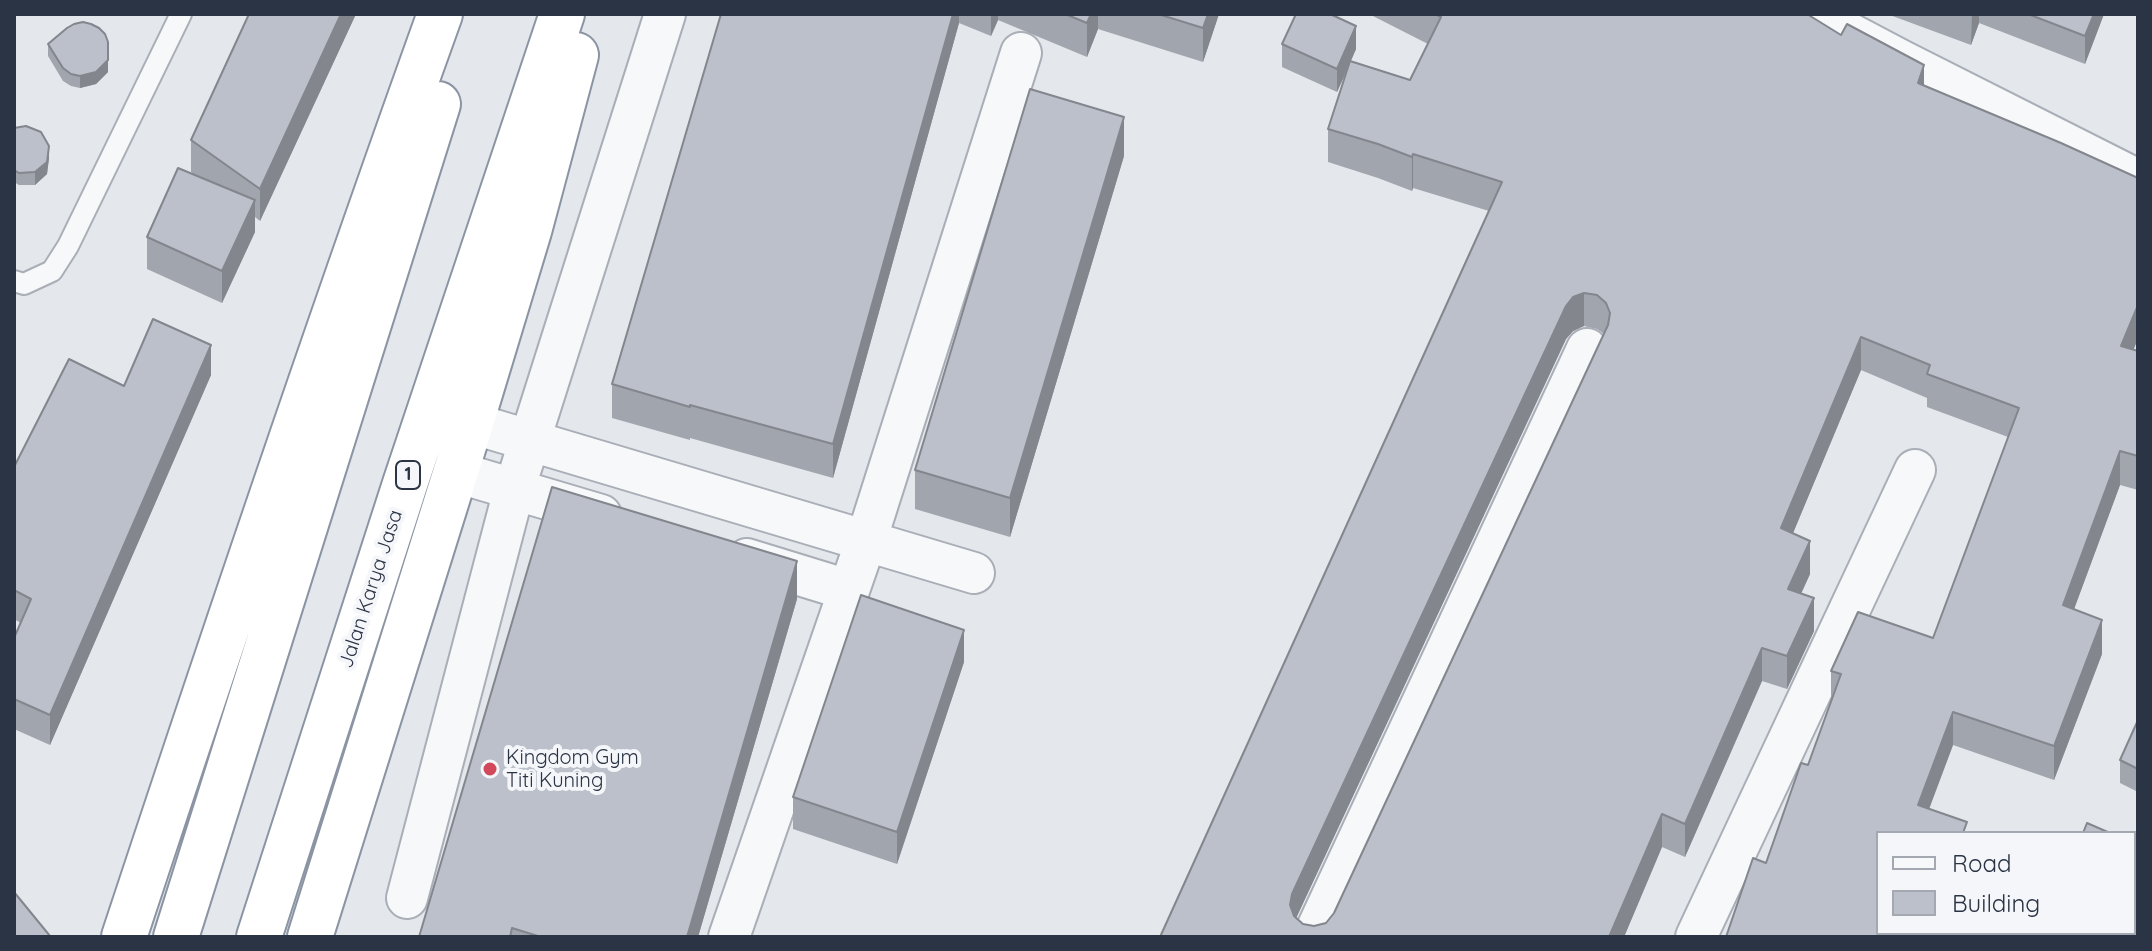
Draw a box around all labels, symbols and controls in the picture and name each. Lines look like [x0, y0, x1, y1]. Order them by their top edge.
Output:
road number: 1 [396, 461, 420, 489]
street label: Jalan Karya Jasa [334, 507, 408, 671]
place label: Kingdom Gym Titi Kuning [506, 746, 639, 793]
marker: Kingdom Gym Titi Kuning [481, 760, 499, 778]
legend [1876, 831, 2136, 935]
text: Road [1952, 848, 2012, 878]
text: Building [1952, 888, 2040, 918]

